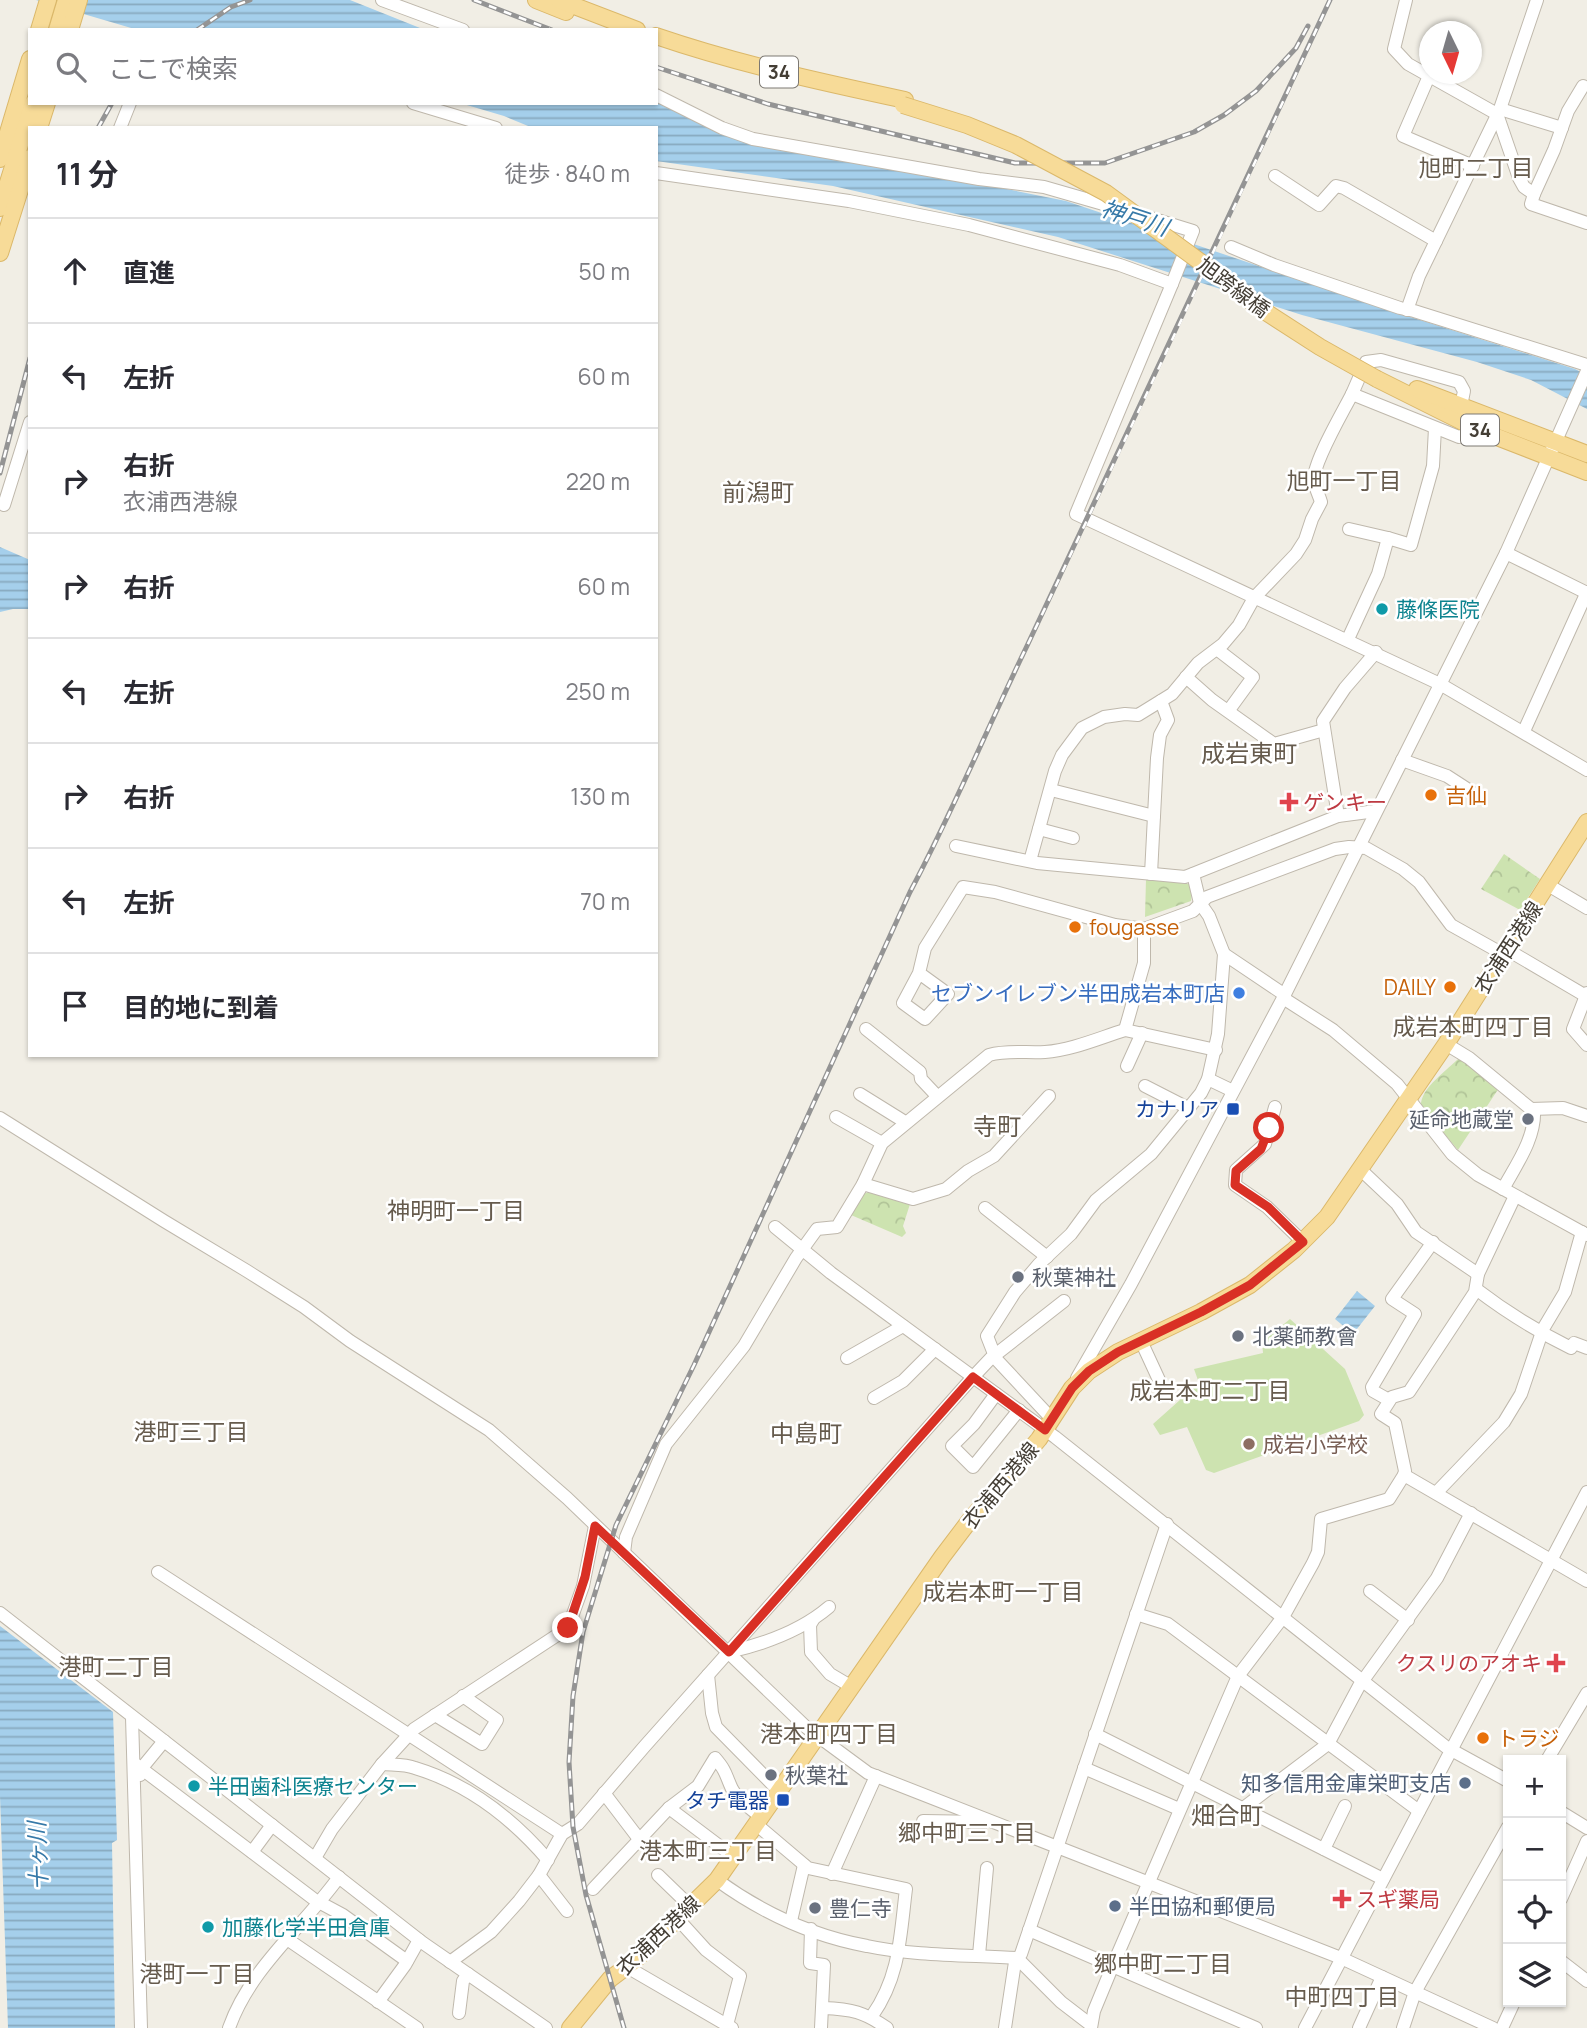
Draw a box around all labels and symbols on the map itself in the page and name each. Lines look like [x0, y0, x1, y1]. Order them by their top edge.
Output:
north arrow [1419, 21, 1482, 84]
road number: 34 [760, 57, 798, 88]
district label: 旭町二丁目 [1419, 151, 1534, 183]
water label: 神戸川 [1097, 191, 1176, 244]
street label: 旭跨線橋 [1192, 251, 1276, 323]
road number: 34 [1461, 414, 1499, 446]
district label: 旭町一丁目 [1287, 464, 1402, 496]
district label: 前潟町 [722, 475, 794, 508]
place label: 藤條医院 [1396, 595, 1480, 623]
marker: 藤條医院 [1374, 601, 1390, 617]
district label: 成岩東町 [1201, 736, 1297, 769]
place label: 吉仙 [1445, 781, 1487, 809]
marker: 吉仙 [1423, 787, 1439, 803]
place label: ゲンキー [1303, 788, 1387, 816]
marker: ゲンキー [1281, 794, 1297, 810]
street label: 衣浦西港線 [1468, 895, 1548, 999]
place label: fougasse [1089, 913, 1179, 941]
marker: fougasse [1067, 919, 1083, 935]
place label: DAILY [1384, 973, 1436, 1001]
place label: セブンイレブン半田成岩本町店 [931, 979, 1225, 1007]
marker: DAILY [1442, 979, 1458, 995]
marker: セブンイレブン半田成岩本町店 [1231, 985, 1247, 1001]
district label: 成岩本町四丁目 [1393, 1010, 1554, 1042]
place label: カナリア [1135, 1095, 1219, 1123]
marker: カナリア [1225, 1101, 1241, 1117]
place label: 延命地蔵堂 [1409, 1105, 1514, 1133]
district label: 寺町 [973, 1109, 1021, 1142]
marker: 延命地蔵堂 [1520, 1111, 1536, 1127]
route start [1253, 1112, 1284, 1143]
district label: 神明町一丁目 [387, 1194, 525, 1226]
place label: 秋葉神社 [1032, 1263, 1116, 1291]
marker: 秋葉神社 [1010, 1269, 1026, 1285]
place label: 北薬師教會 [1252, 1322, 1357, 1350]
marker: 北薬師教會 [1230, 1328, 1246, 1344]
district label: 成岩本町二丁目 [1130, 1374, 1291, 1406]
district label: 港町三丁目 [134, 1415, 249, 1447]
district label: 中島町 [770, 1416, 842, 1449]
place label: 成岩小学校 [1263, 1430, 1368, 1458]
street label: 衣浦西港線 [956, 1436, 1044, 1534]
marker: 成岩小学校 [1241, 1436, 1257, 1452]
district label: 成岩本町一丁目 [923, 1575, 1084, 1607]
route end [552, 1612, 583, 1643]
place label: クスリのアオキ [1396, 1649, 1542, 1677]
district label: 港町二丁目 [59, 1650, 174, 1682]
marker: クスリのアオキ [1548, 1655, 1564, 1671]
district label: 港本町四丁目 [760, 1717, 898, 1749]
place label: トラジ [1497, 1724, 1560, 1752]
marker: トラジ [1475, 1730, 1491, 1746]
place label: 秋葉社 [785, 1761, 848, 1789]
marker: 秋葉社 [763, 1767, 779, 1783]
place label: 知多信用金庫栄町支店 [1241, 1769, 1451, 1797]
place label: 半田歯科医療センター [208, 1772, 418, 1800]
marker: 知多信用金庫栄町支店 [1457, 1775, 1473, 1791]
marker: 半田歯科医療センター [186, 1778, 202, 1794]
place label: タチ電器 [685, 1786, 769, 1814]
marker: タチ電器 [775, 1792, 791, 1808]
district label: 畑合町 [1191, 1798, 1263, 1831]
district label: 郷中町三丁目 [898, 1816, 1036, 1848]
water label: 十ヶ川 [20, 1818, 54, 1891]
district label: 港本町三丁目 [639, 1834, 777, 1866]
place label: スギ薬局 [1356, 1885, 1440, 1913]
street label: 衣浦西港線 [610, 1889, 706, 1981]
marker: スギ薬局 [1334, 1891, 1350, 1907]
place label: 半田協和郵便局 [1129, 1892, 1276, 1920]
place label: 豊仁寺 [829, 1894, 892, 1922]
marker: 半田協和郵便局 [1107, 1898, 1123, 1914]
marker: 豊仁寺 [807, 1900, 823, 1916]
place label: 加藤化学半田倉庫 [222, 1913, 390, 1941]
marker: 加藤化学半田倉庫 [200, 1919, 216, 1935]
district label: 郷中町二丁目 [1094, 1947, 1232, 1979]
district label: 港町一丁目 [140, 1957, 255, 1989]
district label: 中町四丁目 [1285, 1980, 1400, 2012]

